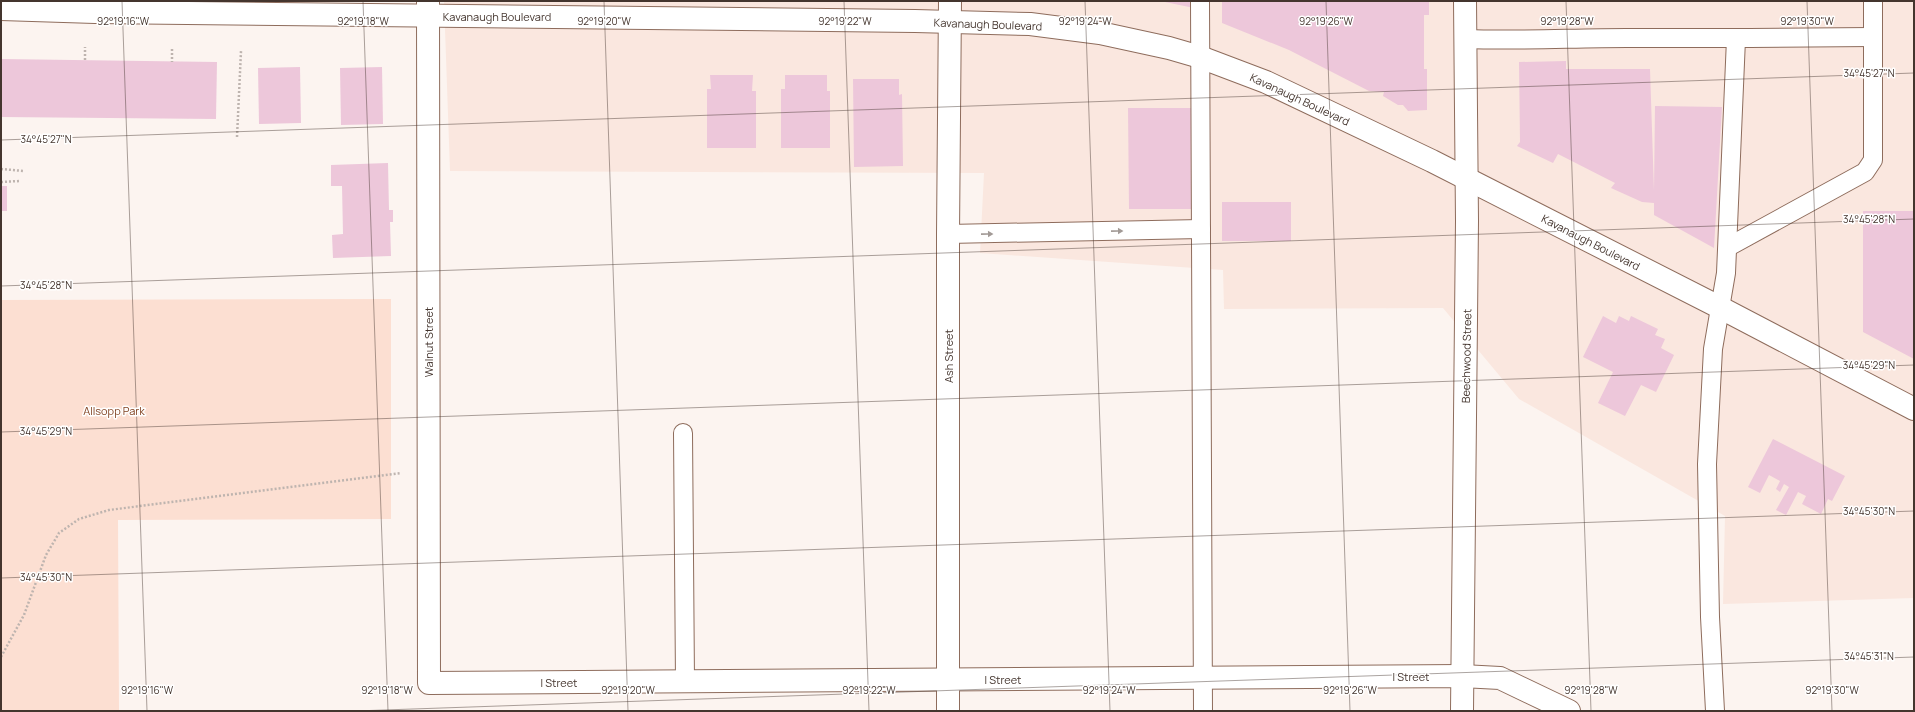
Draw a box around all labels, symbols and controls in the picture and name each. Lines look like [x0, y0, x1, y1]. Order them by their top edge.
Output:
street label: Kavanaugh Boulevard [443, 9, 551, 24]
text: 92°19'16"W [97, 14, 150, 28]
text: 92°19'18"W [337, 14, 389, 28]
text: 92°19'20"W [577, 14, 631, 28]
text: 92°19'22"W [818, 14, 872, 28]
text: 92°19'24"W [1058, 14, 1112, 28]
text: 92°19'26"W [1299, 14, 1354, 28]
text: 92°19'28"W [1540, 14, 1594, 28]
text: 92°19'30"W [1780, 14, 1834, 28]
street label: Kavanaugh Boulevard [934, 15, 1042, 33]
text: 34°45'27"N [1843, 66, 1895, 80]
street label: Kavanaugh Boulevard [1248, 69, 1352, 129]
text: 34°45'27"N [20, 132, 72, 146]
street label: Kavanaugh Boulevard [1539, 211, 1643, 273]
text: 34°45'28"N [1843, 212, 1895, 226]
one-way arrow [1111, 228, 1124, 234]
one-way arrow [981, 231, 994, 237]
text: 34°45'28"N [20, 278, 72, 292]
street label: Walnut Street [421, 307, 436, 377]
street label: Beechwood Street [1458, 309, 1474, 403]
street label: Ash Street [941, 329, 956, 383]
text: 34°45'29"N [1843, 358, 1895, 372]
park label: Allsopp Park [83, 403, 145, 418]
text: 34°45'29"N [20, 424, 72, 438]
text: 34°45'30"N [1843, 504, 1895, 518]
text: 34°45'30"N [20, 570, 72, 584]
text: 34°45'31"N [1844, 649, 1894, 663]
street label: I Street [1392, 669, 1430, 684]
street label: I Street [984, 672, 1022, 687]
street label: I Street [540, 675, 578, 690]
text: 92°19'16"W [121, 683, 174, 697]
text: 92°19'18"W [361, 683, 413, 697]
text: 92°19'20"W [601, 683, 655, 697]
text: 92°19'22"W [842, 683, 896, 697]
text: 92°19'24"W [1082, 683, 1136, 697]
text: 92°19'26"W [1323, 683, 1378, 697]
text: 92°19'28"W [1564, 683, 1618, 697]
text: 92°19'30"W [1805, 683, 1859, 697]

